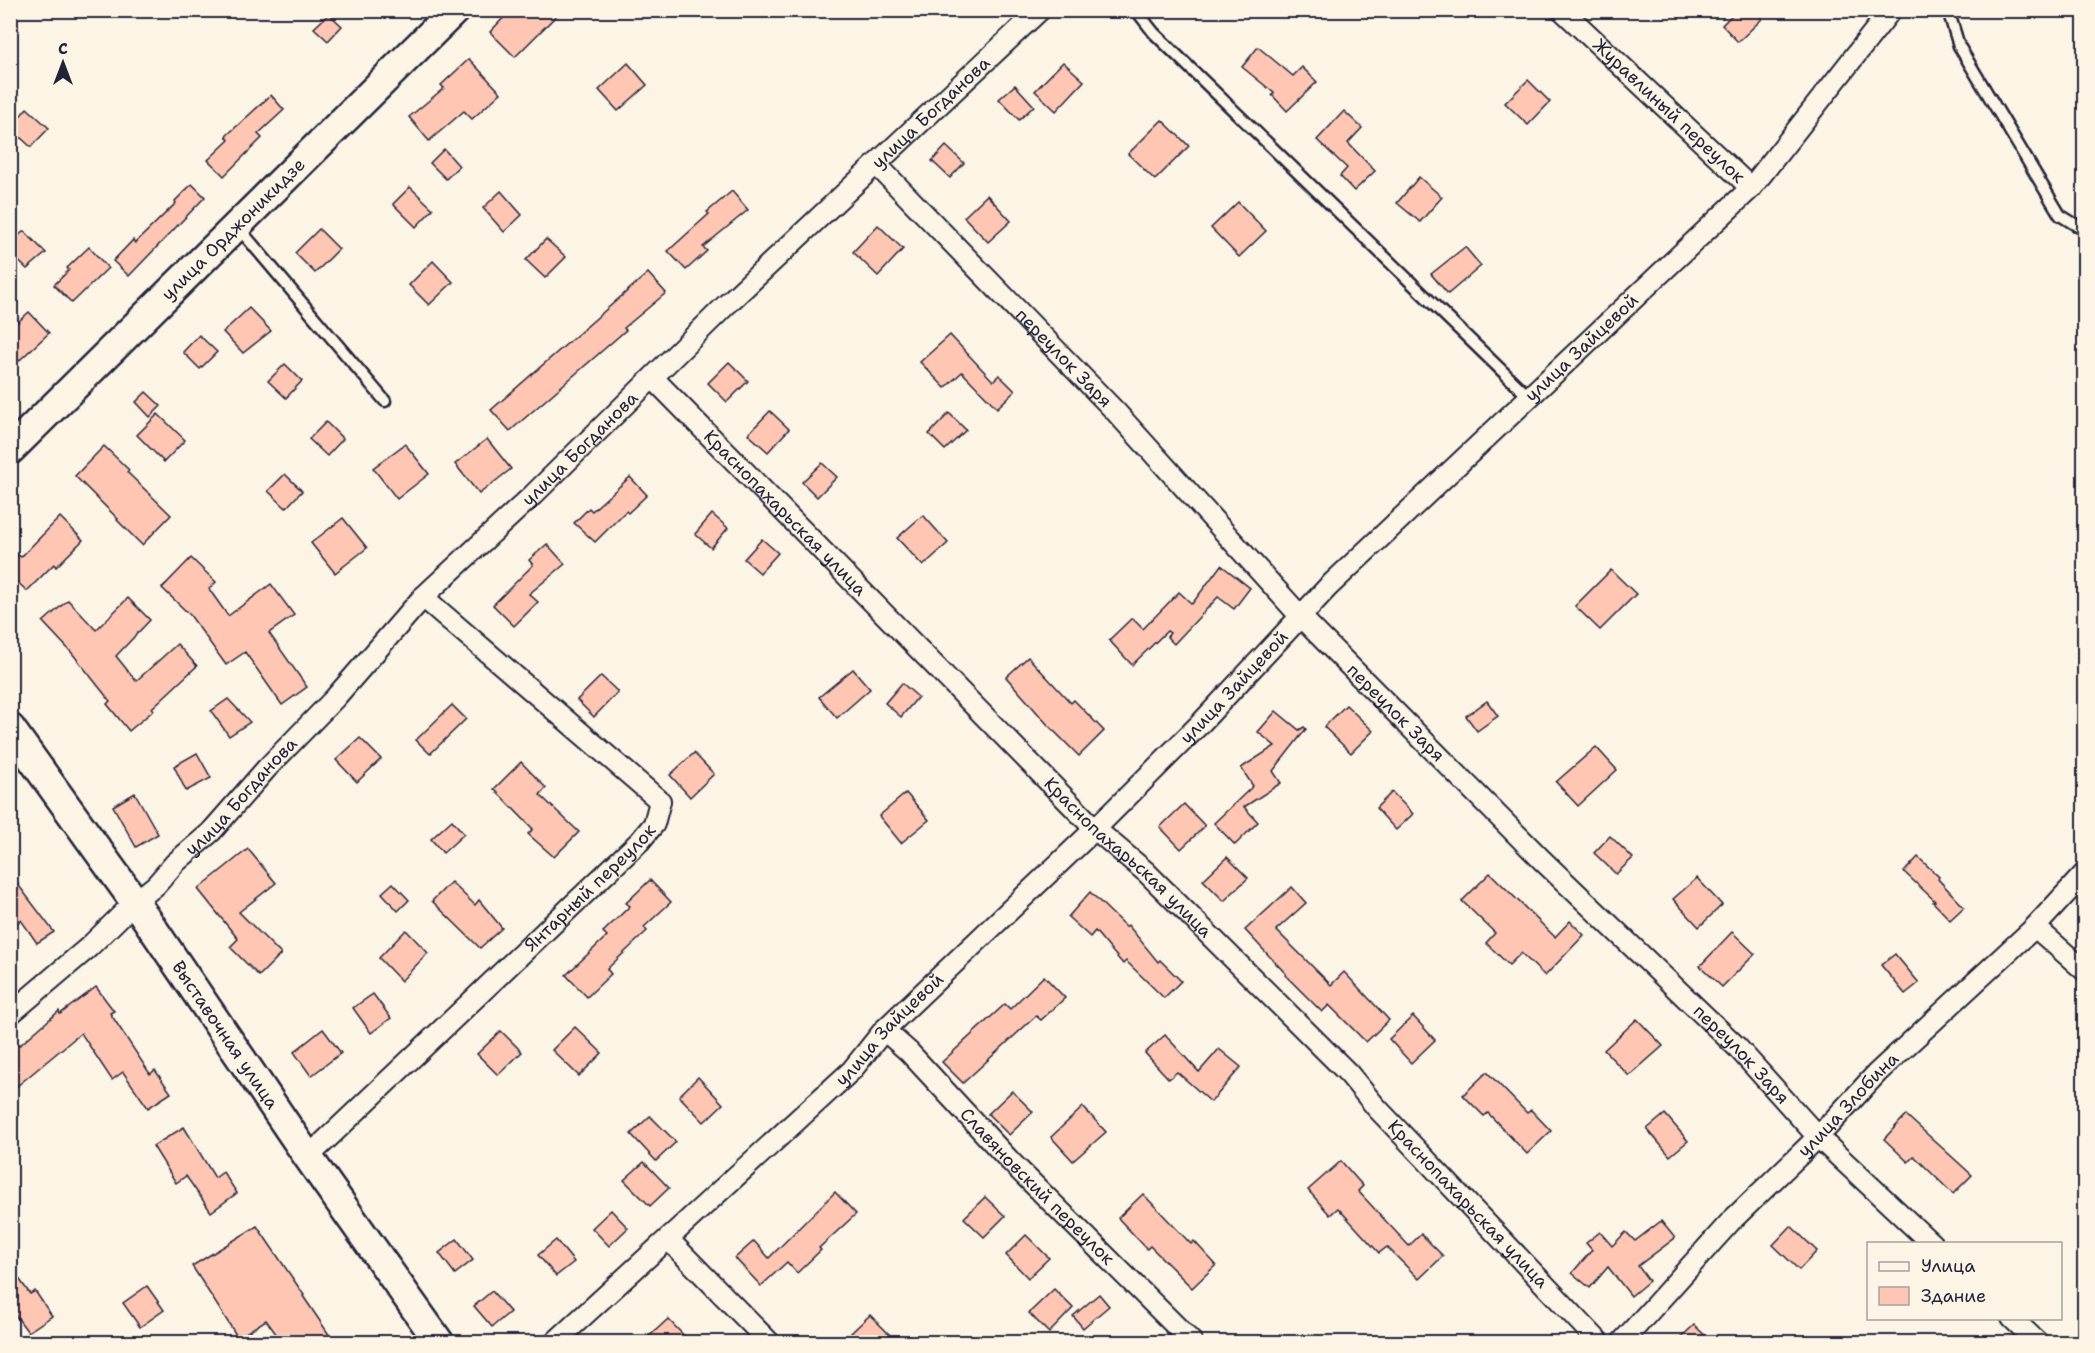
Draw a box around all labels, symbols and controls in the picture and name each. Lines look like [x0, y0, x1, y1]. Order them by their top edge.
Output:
north arrow [33, 33, 93, 93]
street label: Журавлиный переулок [1588, 33, 1751, 189]
text: С [58, 38, 68, 59]
street label: улица Богданова [866, 51, 995, 174]
street label: улица Орджоникидзе [156, 153, 310, 306]
street label: улица Зайцевой [1520, 288, 1644, 407]
street label: переулок Заря [1010, 303, 1117, 413]
street label: улица Богданова [517, 386, 643, 511]
street label: Краснопахарьская улица [699, 425, 872, 601]
street label: улица Зайцевой [1175, 625, 1294, 749]
street label: переулок Заря [1342, 658, 1450, 767]
street label: улица Богданова [180, 732, 302, 861]
street label: Краснопахарьская улица [1039, 772, 1217, 943]
street label: Янтарный переулок [519, 819, 661, 957]
street label: Выставочная улица [166, 956, 284, 1114]
street label: улица Зайцевой [830, 967, 949, 1091]
street label: переулок Заря [1688, 999, 1795, 1109]
street label: улица Злобина [1792, 1047, 1904, 1162]
street label: Славяновский переулок [955, 1102, 1120, 1271]
street label: Краснопахарьская улица [1382, 1115, 1554, 1293]
legend [1867, 1242, 2062, 1320]
text: Улица [1921, 1254, 1975, 1278]
text: Здание [1921, 1284, 1986, 1308]

